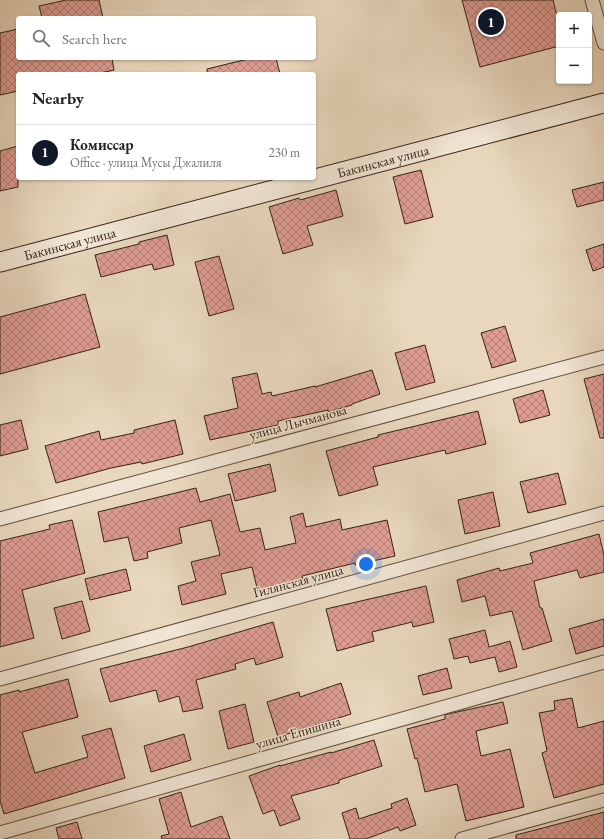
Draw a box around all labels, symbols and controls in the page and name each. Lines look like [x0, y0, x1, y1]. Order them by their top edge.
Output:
pin: 1 [478, 7, 504, 37]
map controls [556, 12, 592, 84]
button: + [556, 12, 592, 48]
search box [16, 16, 316, 60]
icon: search [30, 27, 52, 49]
text: Search here [62, 29, 127, 48]
button: − [556, 48, 592, 84]
text: Nearby [32, 87, 84, 109]
text: Комиссар [70, 135, 134, 154]
street label: Бакинская улица [335, 140, 431, 182]
text: 1 [42, 144, 48, 161]
text: 230 m [269, 144, 300, 161]
text: Office · улица Мусы Джалиля [70, 154, 222, 171]
street label: Бакинская улица [22, 223, 118, 264]
street label: улица Лычманова [247, 400, 349, 444]
your location [356, 554, 376, 574]
street label: Гилянская улица [251, 560, 346, 602]
street label: улица Епишина [253, 711, 343, 753]

